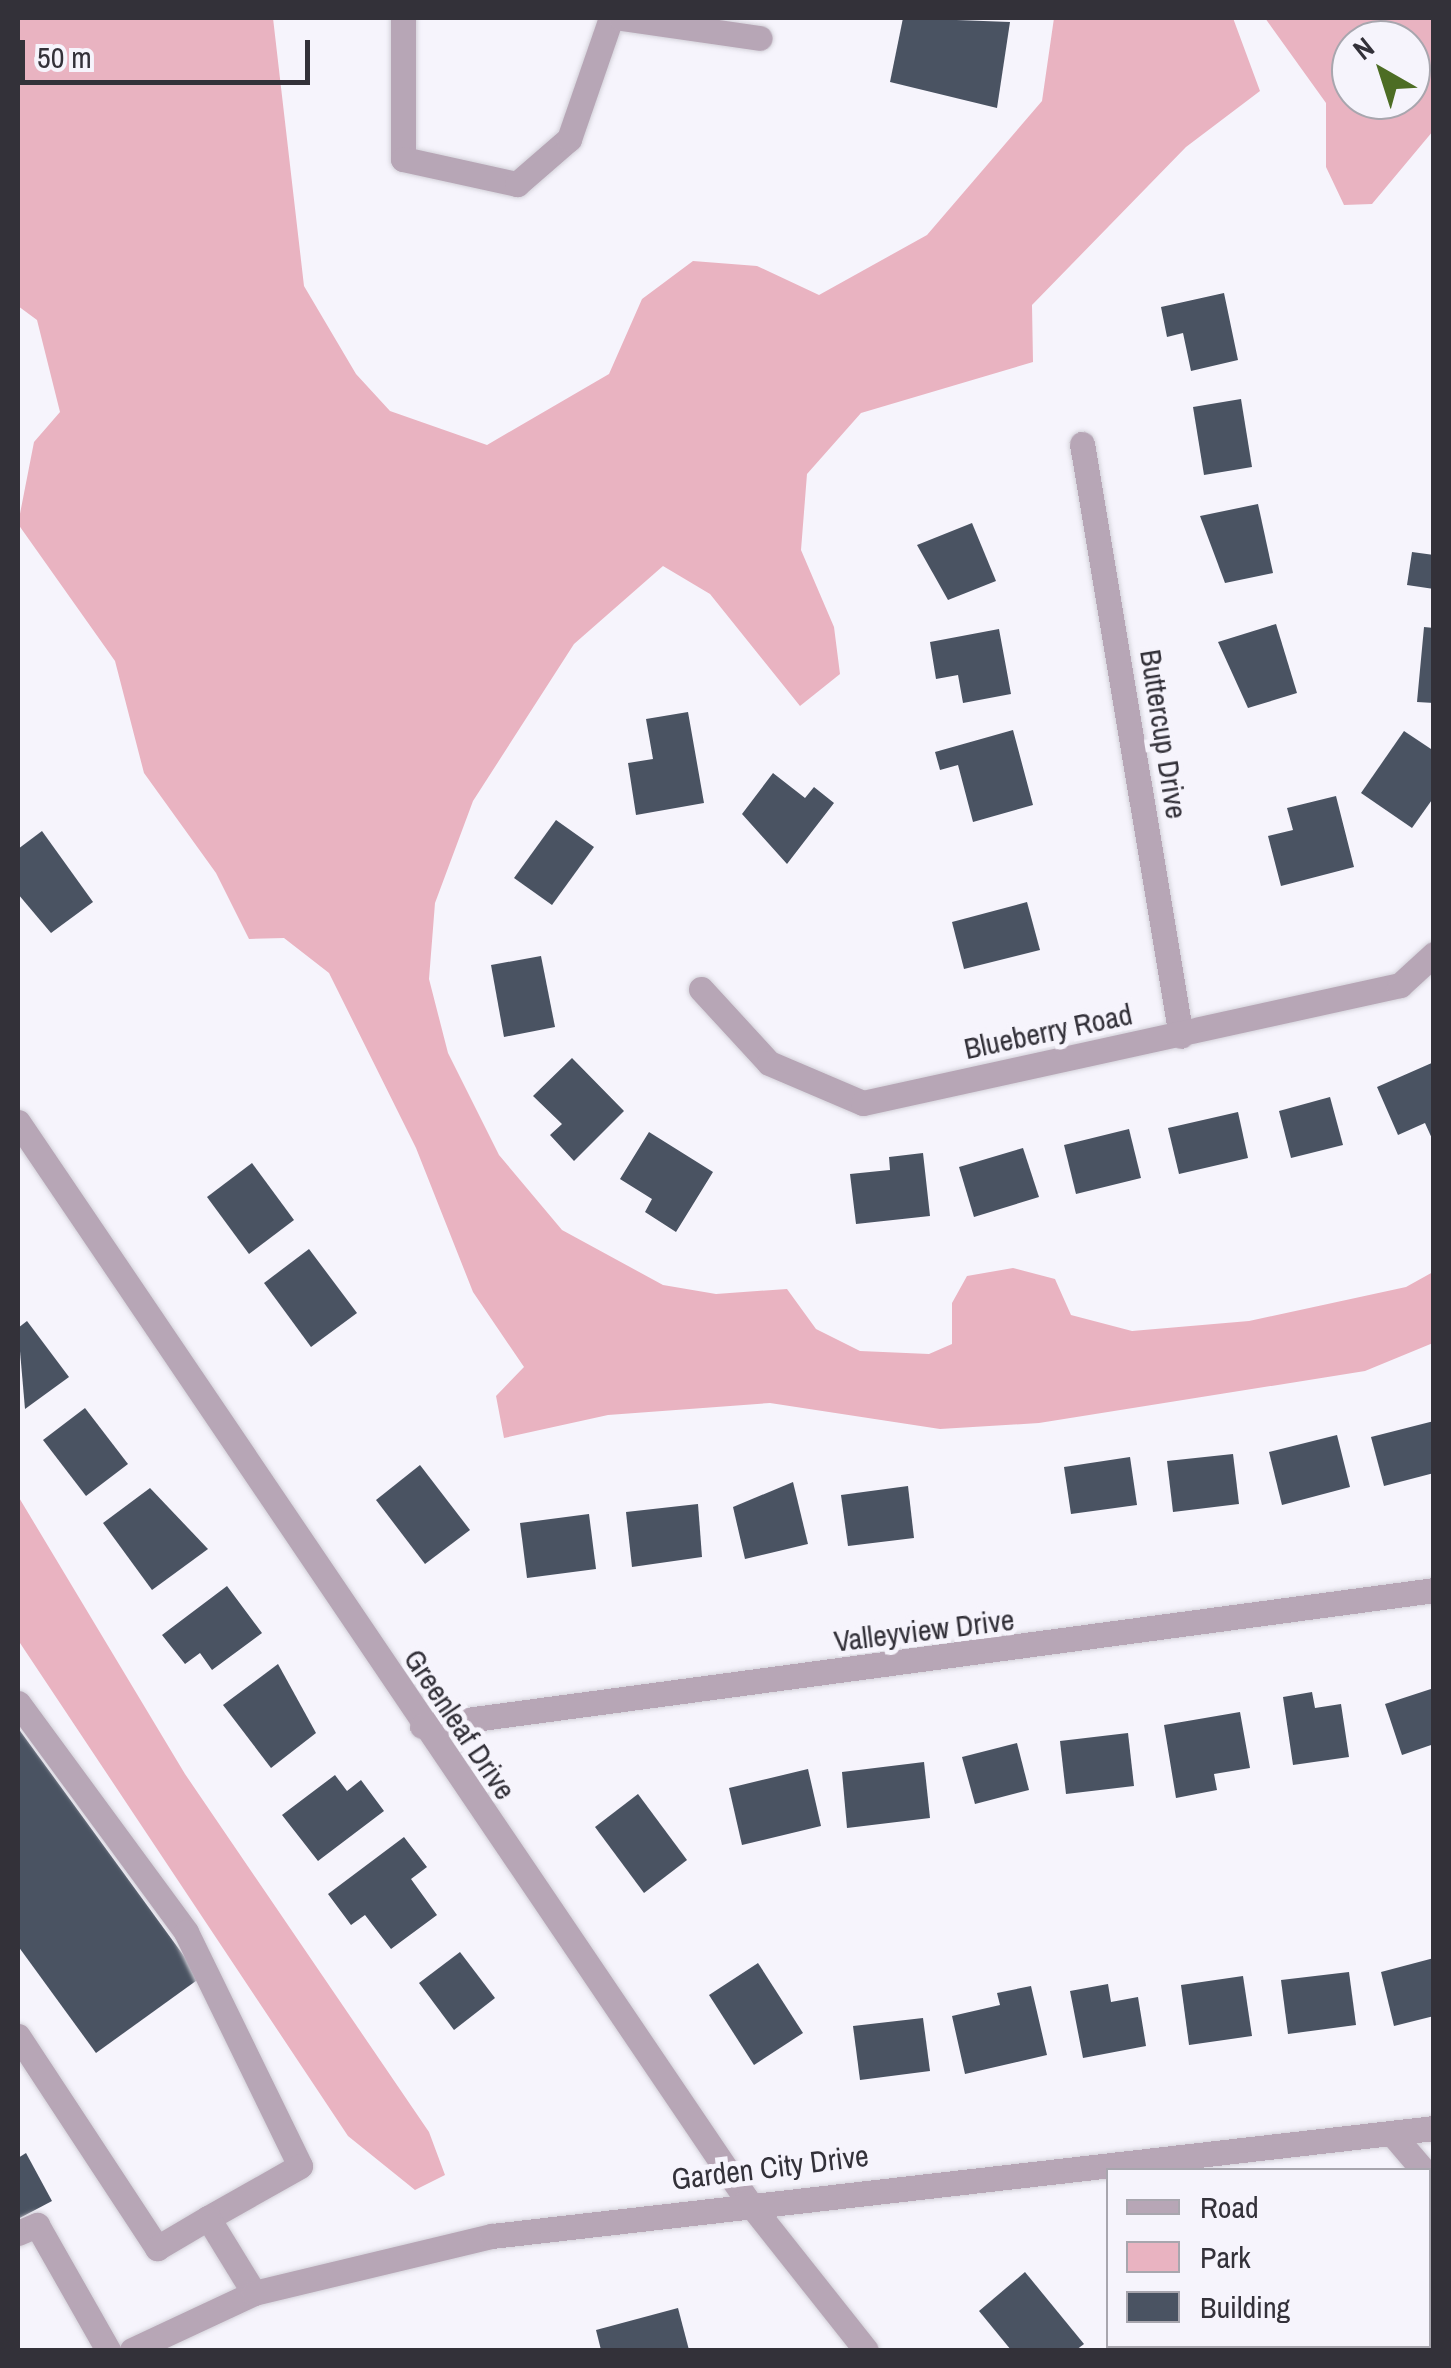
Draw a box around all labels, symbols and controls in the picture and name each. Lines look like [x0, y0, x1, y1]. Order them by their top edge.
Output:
scale bar [25, 20, 315, 82]
north arrow [1331, 20, 1431, 120]
text: N [1345, 28, 1382, 68]
text: 50 m [37, 37, 92, 77]
street label: Buttercup Drive [1133, 647, 1195, 821]
street label: Blueberry Road [961, 996, 1135, 1066]
street label: Valleyview Drive [832, 1601, 1016, 1659]
street label: Greenleaf Drive [397, 1642, 523, 1806]
street label: Garden City Drive [669, 2137, 871, 2197]
legend [1106, 2168, 1431, 2348]
text: Road [1200, 2187, 1259, 2227]
text: Park [1200, 2237, 1251, 2277]
text: Building [1200, 2287, 1290, 2327]

